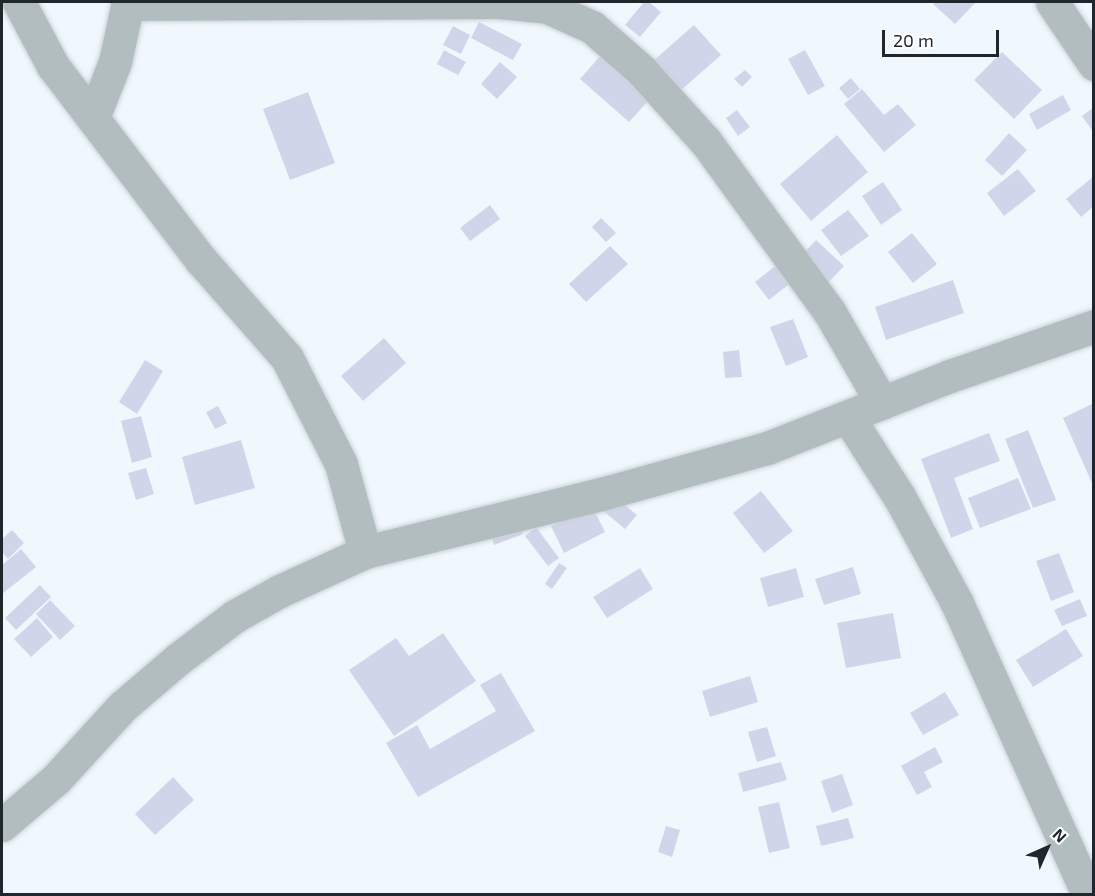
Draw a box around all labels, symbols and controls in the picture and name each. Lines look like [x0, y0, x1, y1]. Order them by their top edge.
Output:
scale bar [885, 18, 1002, 56]
text: 20 m [893, 29, 934, 51]
north arrow [1017, 818, 1077, 878]
text: N [1049, 824, 1071, 846]

